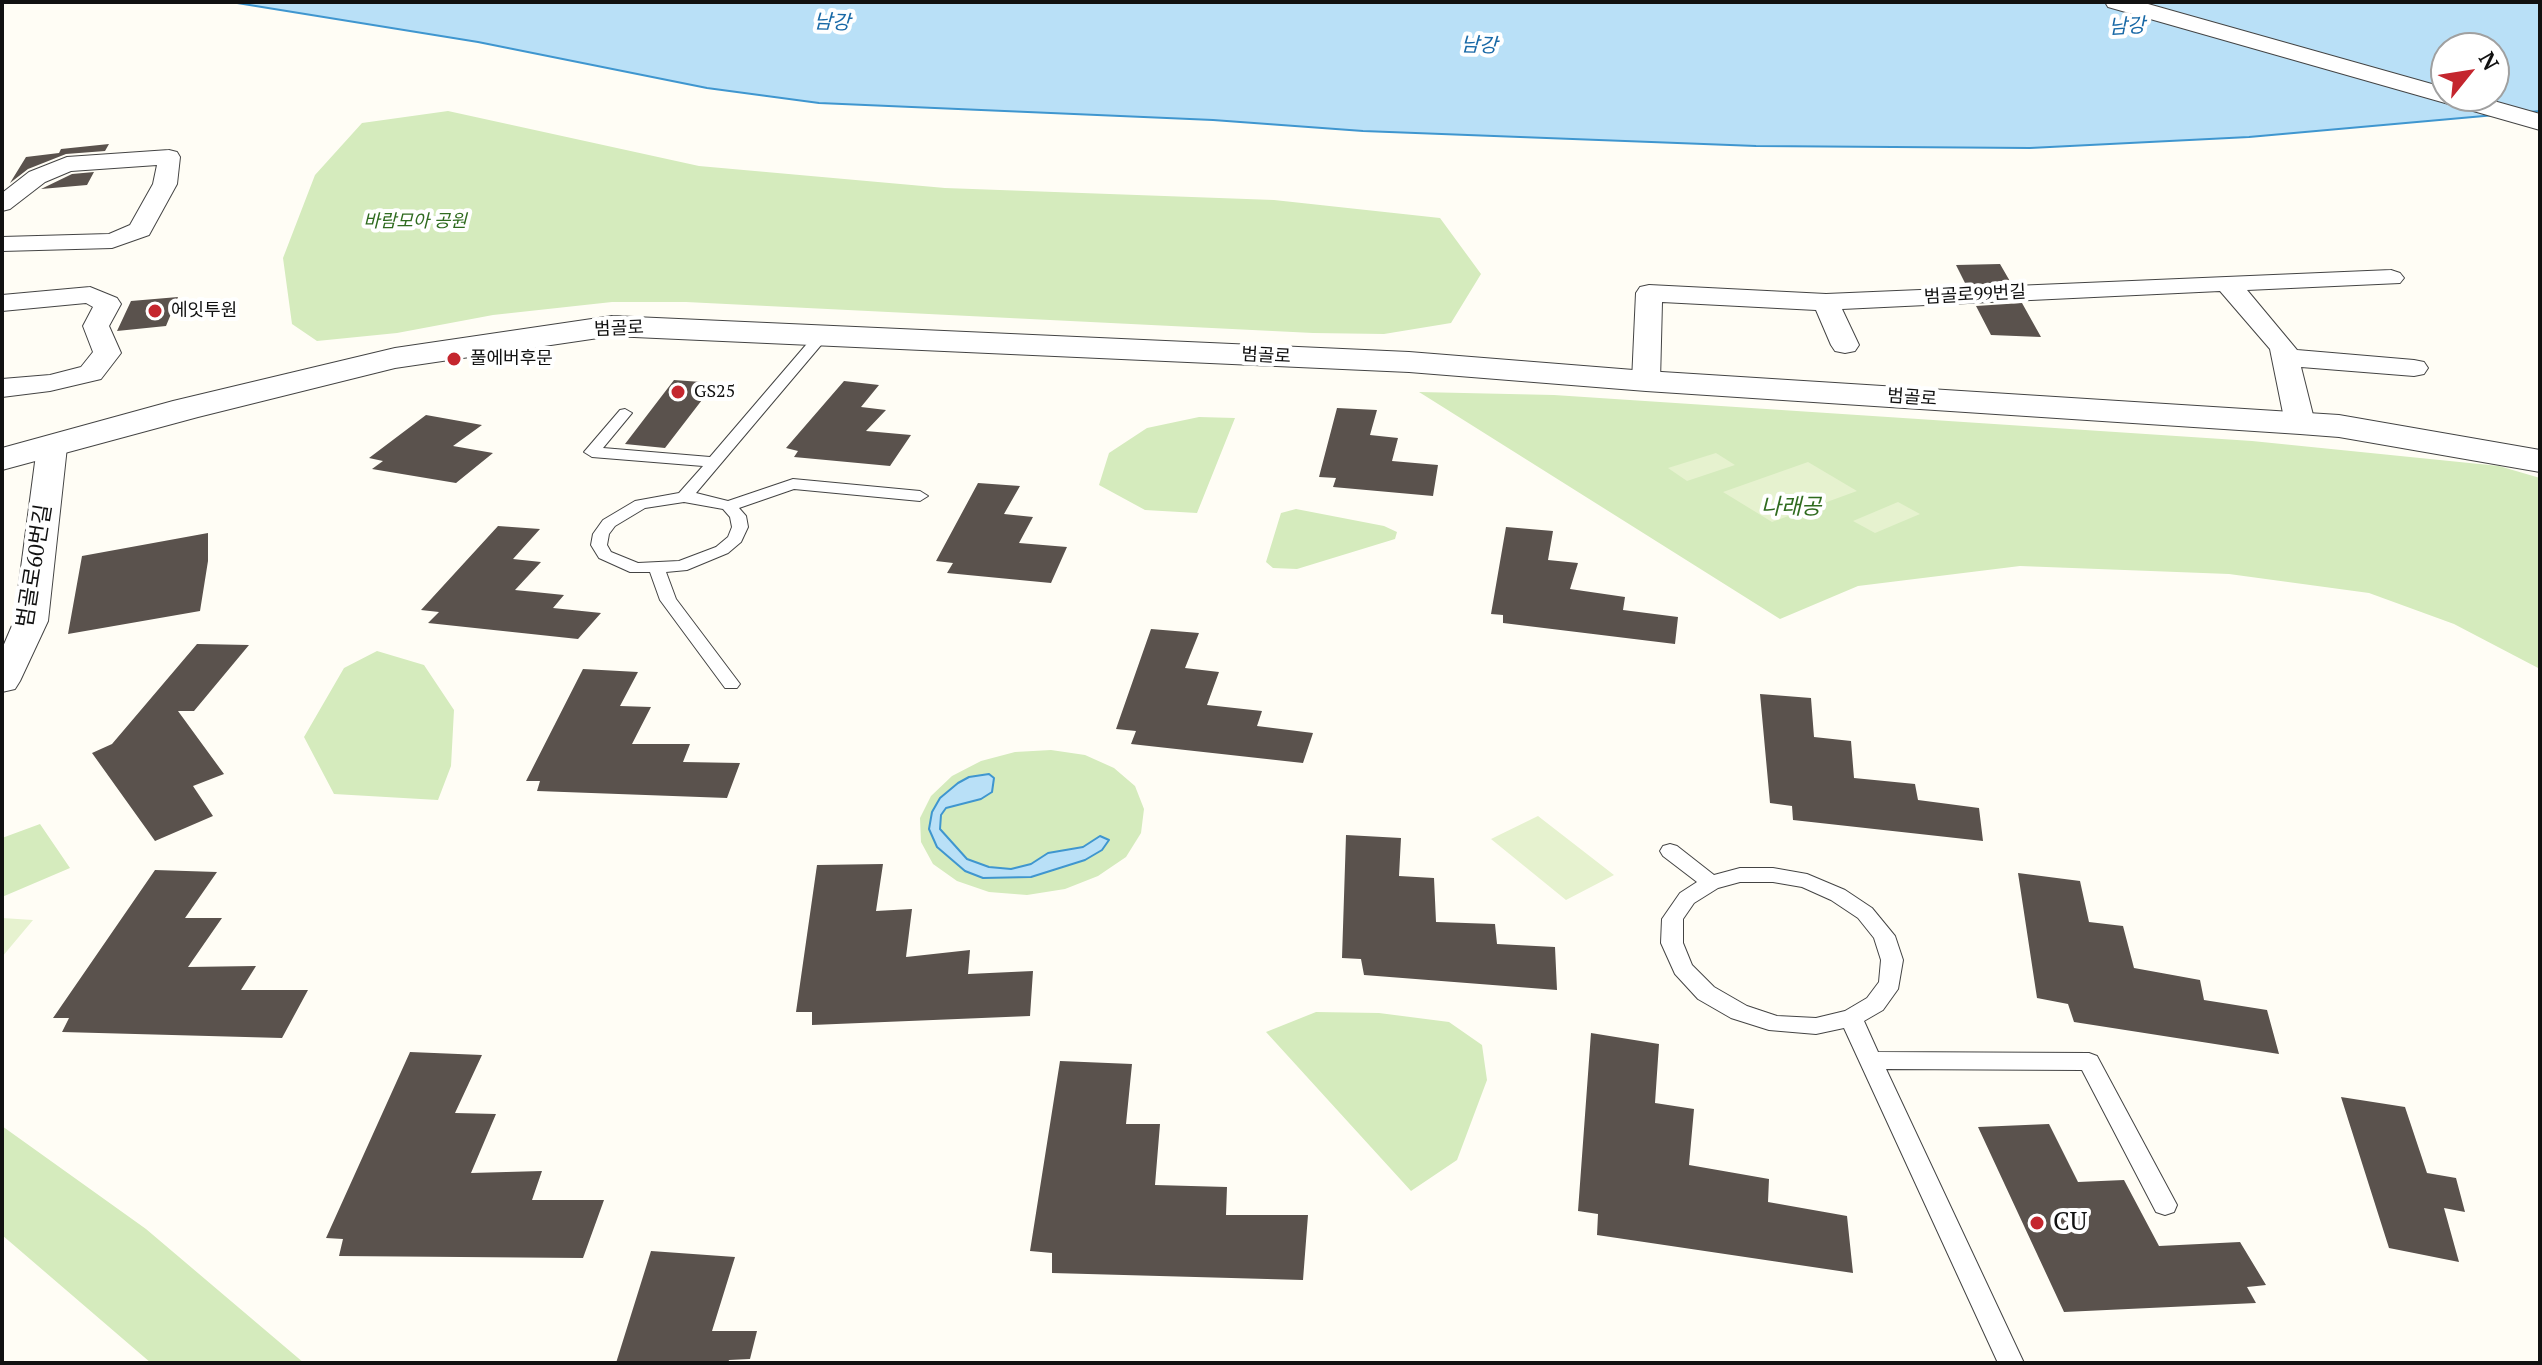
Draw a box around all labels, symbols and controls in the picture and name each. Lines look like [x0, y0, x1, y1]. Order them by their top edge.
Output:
water label: 남강 [813, 10, 851, 36]
water label: 남강 [2108, 14, 2146, 40]
north arrow [2430, 32, 2510, 112]
water label: 남강 [1460, 33, 1498, 59]
text: N [2473, 46, 2506, 75]
park label: 바람모아 공원 [363, 211, 467, 233]
street label: 범골로99번길 [1924, 282, 2026, 308]
place label: 에잇투원 [171, 300, 237, 322]
marker: 에잇투원 [146, 302, 164, 320]
street label: 범골로 [594, 317, 644, 341]
street label: 범골로 [1241, 344, 1291, 368]
place label: 풀에버후문 [470, 348, 553, 370]
marker: 풀에버후문 [445, 350, 463, 368]
place label: GS25 [694, 381, 735, 403]
marker: GS25 [669, 383, 687, 401]
street label: 범골로 [1886, 385, 1938, 411]
park label: 나래공 [1761, 495, 1821, 521]
street label: 범골로60번길 [12, 502, 58, 630]
place label: CU [2053, 1207, 2087, 1239]
marker: CU [2028, 1214, 2046, 1232]

